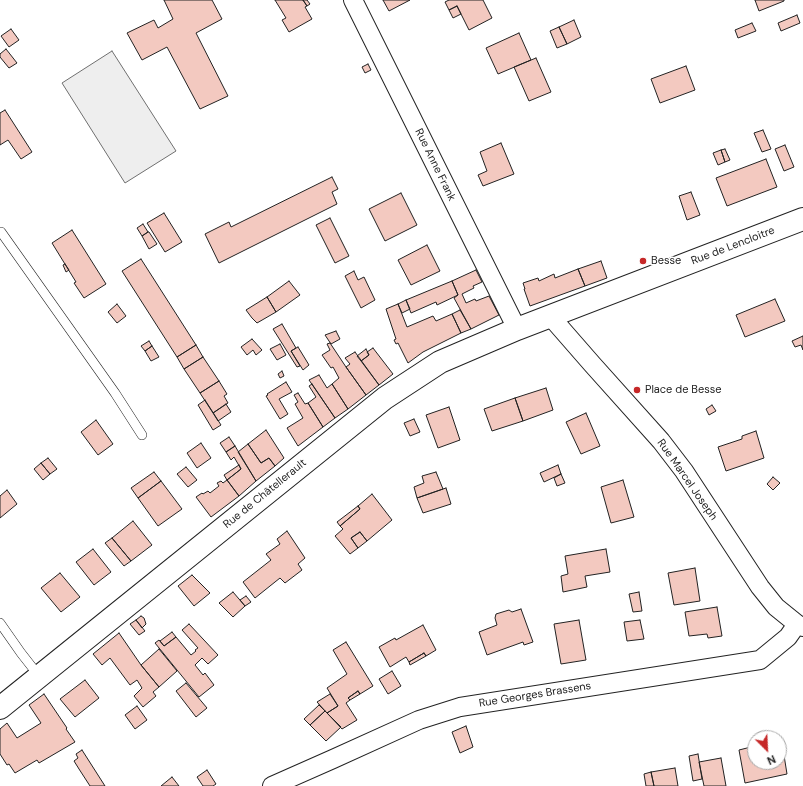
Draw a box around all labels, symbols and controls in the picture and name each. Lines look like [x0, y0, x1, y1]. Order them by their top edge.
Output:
street label: Rue Anne Frank [412, 127, 458, 203]
street label: Rue de Lencloitre [689, 224, 777, 268]
place label: Besse [651, 254, 681, 268]
marker: Besse [638, 256, 648, 266]
place label: Place de Besse [645, 383, 722, 397]
marker: Place de Besse [632, 385, 642, 395]
street label: Rue Marcel Joseph [654, 437, 720, 523]
street label: Rue de Châtellerault [221, 457, 309, 531]
street label: Rue Georges Brassens [478, 680, 592, 710]
north arrow [747, 730, 787, 770]
text: N [765, 752, 778, 768]

